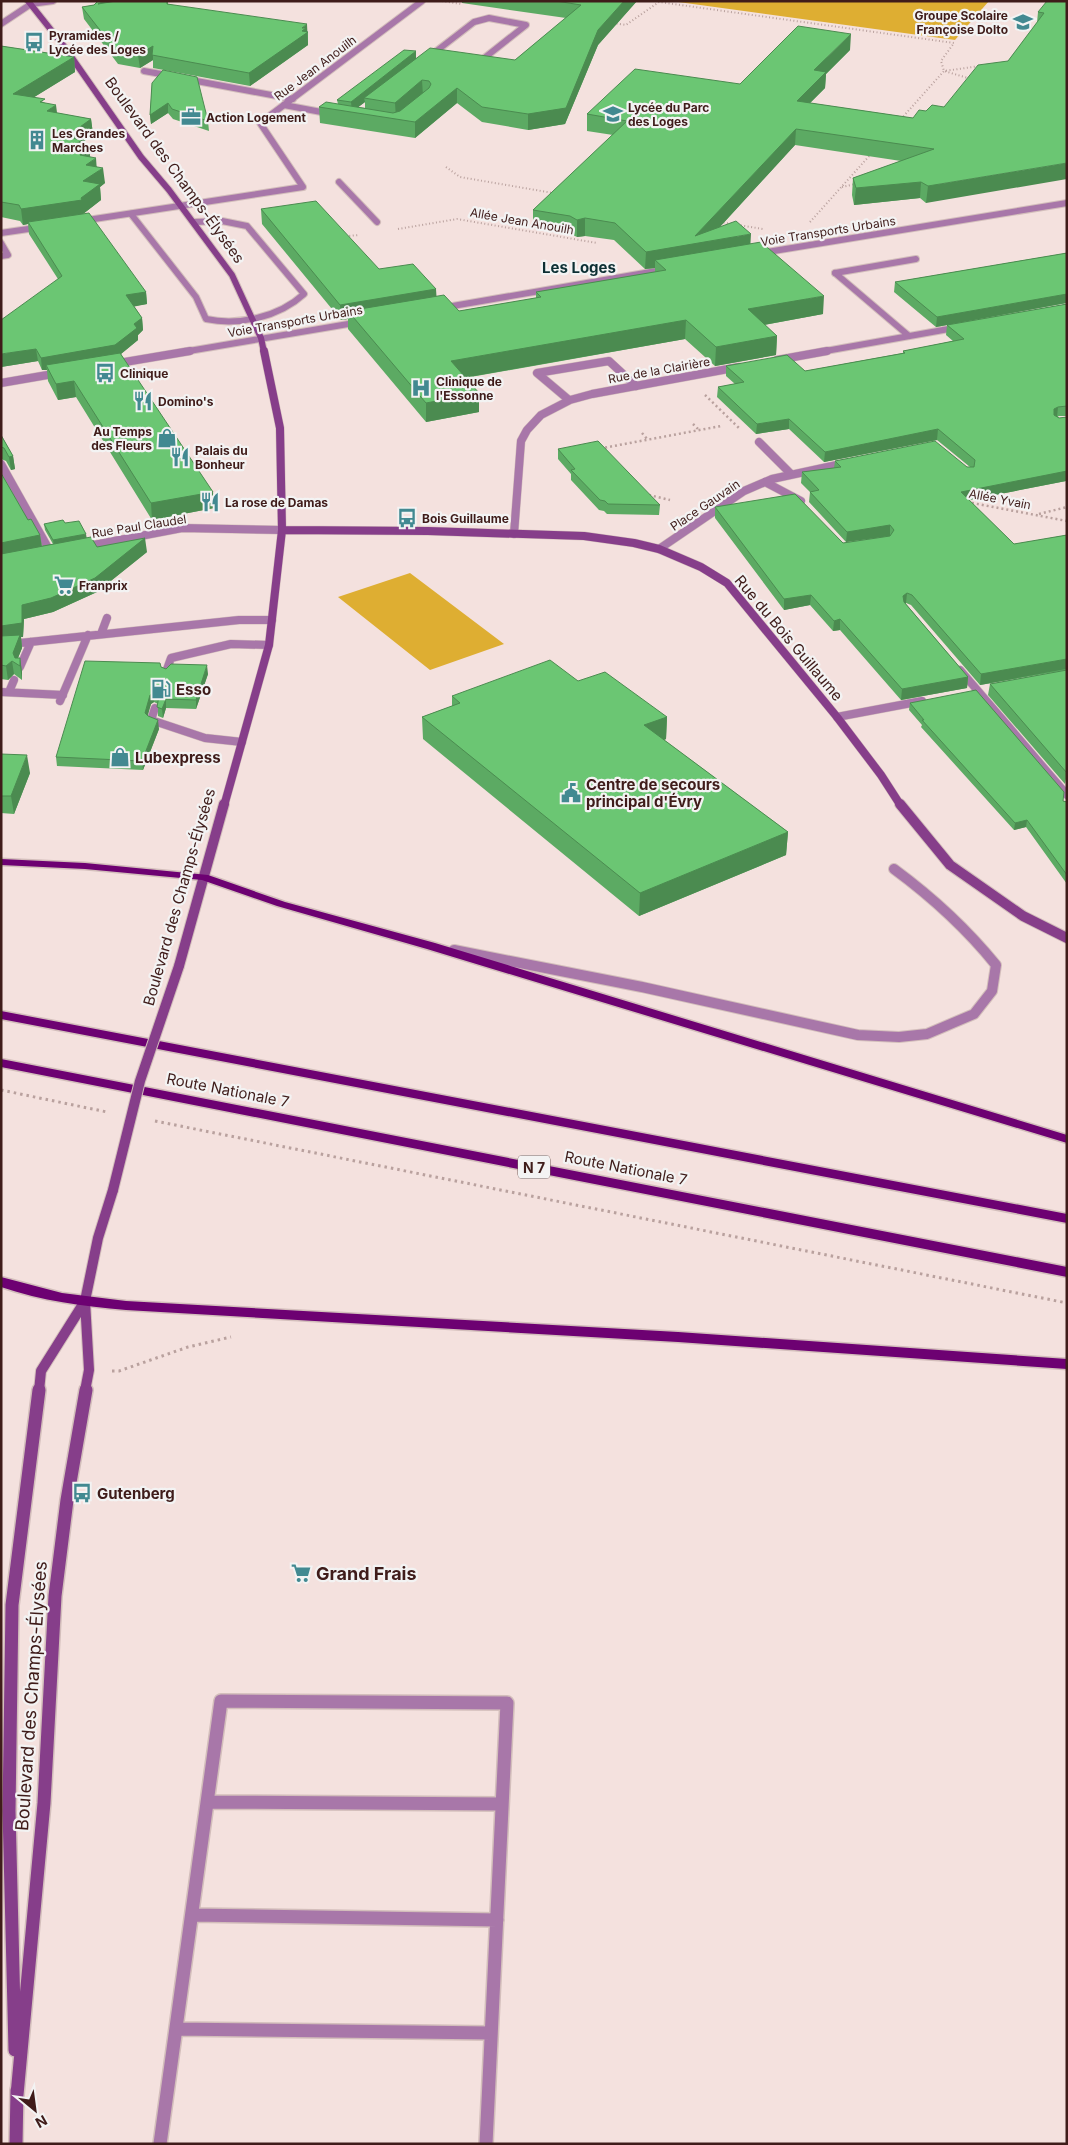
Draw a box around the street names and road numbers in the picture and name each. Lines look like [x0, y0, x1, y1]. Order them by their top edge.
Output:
street label: Rue Jean Anouilh [271, 32, 359, 104]
street label: Boulevard des Champs-Élysées [101, 73, 249, 267]
street label: Allée Jean Anouilh [469, 204, 575, 238]
street label: Voie Transports Urbains [759, 213, 897, 249]
street label: Voie Transports Urbains [226, 302, 364, 340]
street label: Rue de la Clairière [607, 354, 711, 386]
street label: Place Gauvain [667, 476, 743, 534]
street label: Allée Yvain [968, 486, 1032, 512]
street label: Rue Paul Claudel [91, 511, 187, 541]
street label: Rue du Bois Guillaume [731, 571, 847, 705]
street label: Boulevard des Champs-Élysées [139, 786, 219, 1008]
street label: Route Nationale 7 [165, 1069, 291, 1111]
street label: Route Nationale 7 [563, 1147, 689, 1189]
road number: N 7 [518, 1156, 550, 1178]
street label: Boulevard des Champs-Élysées [10, 1560, 51, 1832]

